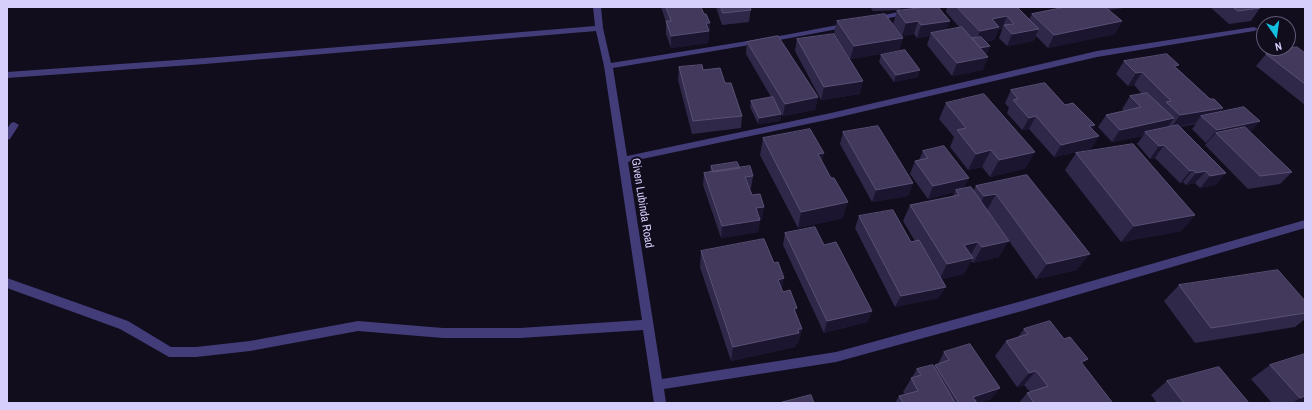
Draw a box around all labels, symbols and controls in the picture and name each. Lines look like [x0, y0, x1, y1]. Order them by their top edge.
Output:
north arrow [1256, 16, 1296, 56]
text: N [1274, 39, 1283, 54]
street label: Given Lubinda Road [628, 157, 656, 249]

